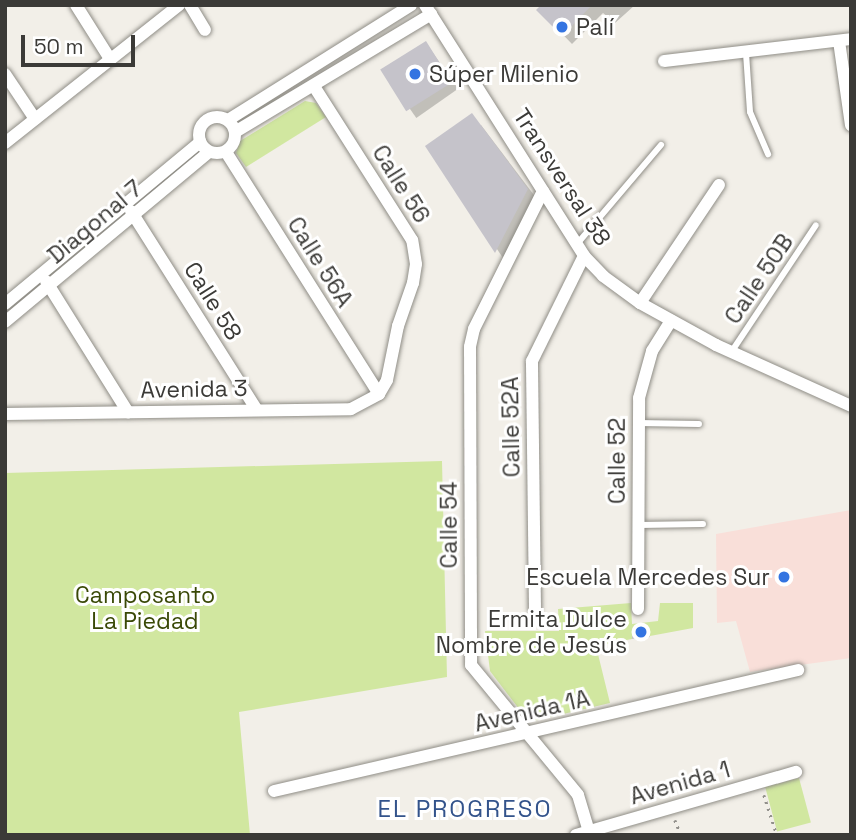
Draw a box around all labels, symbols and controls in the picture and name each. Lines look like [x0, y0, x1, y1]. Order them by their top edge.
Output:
place label: Palí [576, 13, 614, 41]
marker: Palí [554, 19, 570, 35]
scale bar [24, 21, 138, 65]
text: 50 m [34, 33, 84, 60]
place label: Súper Milenio [429, 60, 579, 88]
marker: Súper Milenio [407, 66, 423, 82]
street label: Transversal 38 [507, 103, 617, 251]
street label: Calle 56 [366, 140, 436, 228]
street label: Diagonal 7 [42, 175, 148, 269]
street label: Calle 56A [282, 212, 358, 312]
street label: Calle 50B [719, 229, 799, 329]
street label: Calle 58 [178, 257, 248, 345]
street label: Avenida 3 [140, 374, 248, 404]
street label: Calle 52A [496, 376, 526, 478]
street label: Calle 52 [603, 418, 631, 504]
street label: Calle 54 [435, 482, 463, 568]
place label: Escuela Mercedes Sur [526, 563, 770, 591]
marker: Escuela Mercedes Sur [776, 569, 792, 585]
park label: Camposanto La Piedad [75, 581, 215, 635]
place label: Ermita Dulce Nombre de Jesús [436, 605, 627, 659]
marker: Ermita Dulce Nombre de Jesús [633, 624, 649, 640]
street label: Avenida 1A [472, 684, 592, 738]
street label: Avenida 1 [627, 756, 733, 810]
district label: EL PROGRESO [379, 795, 551, 823]

